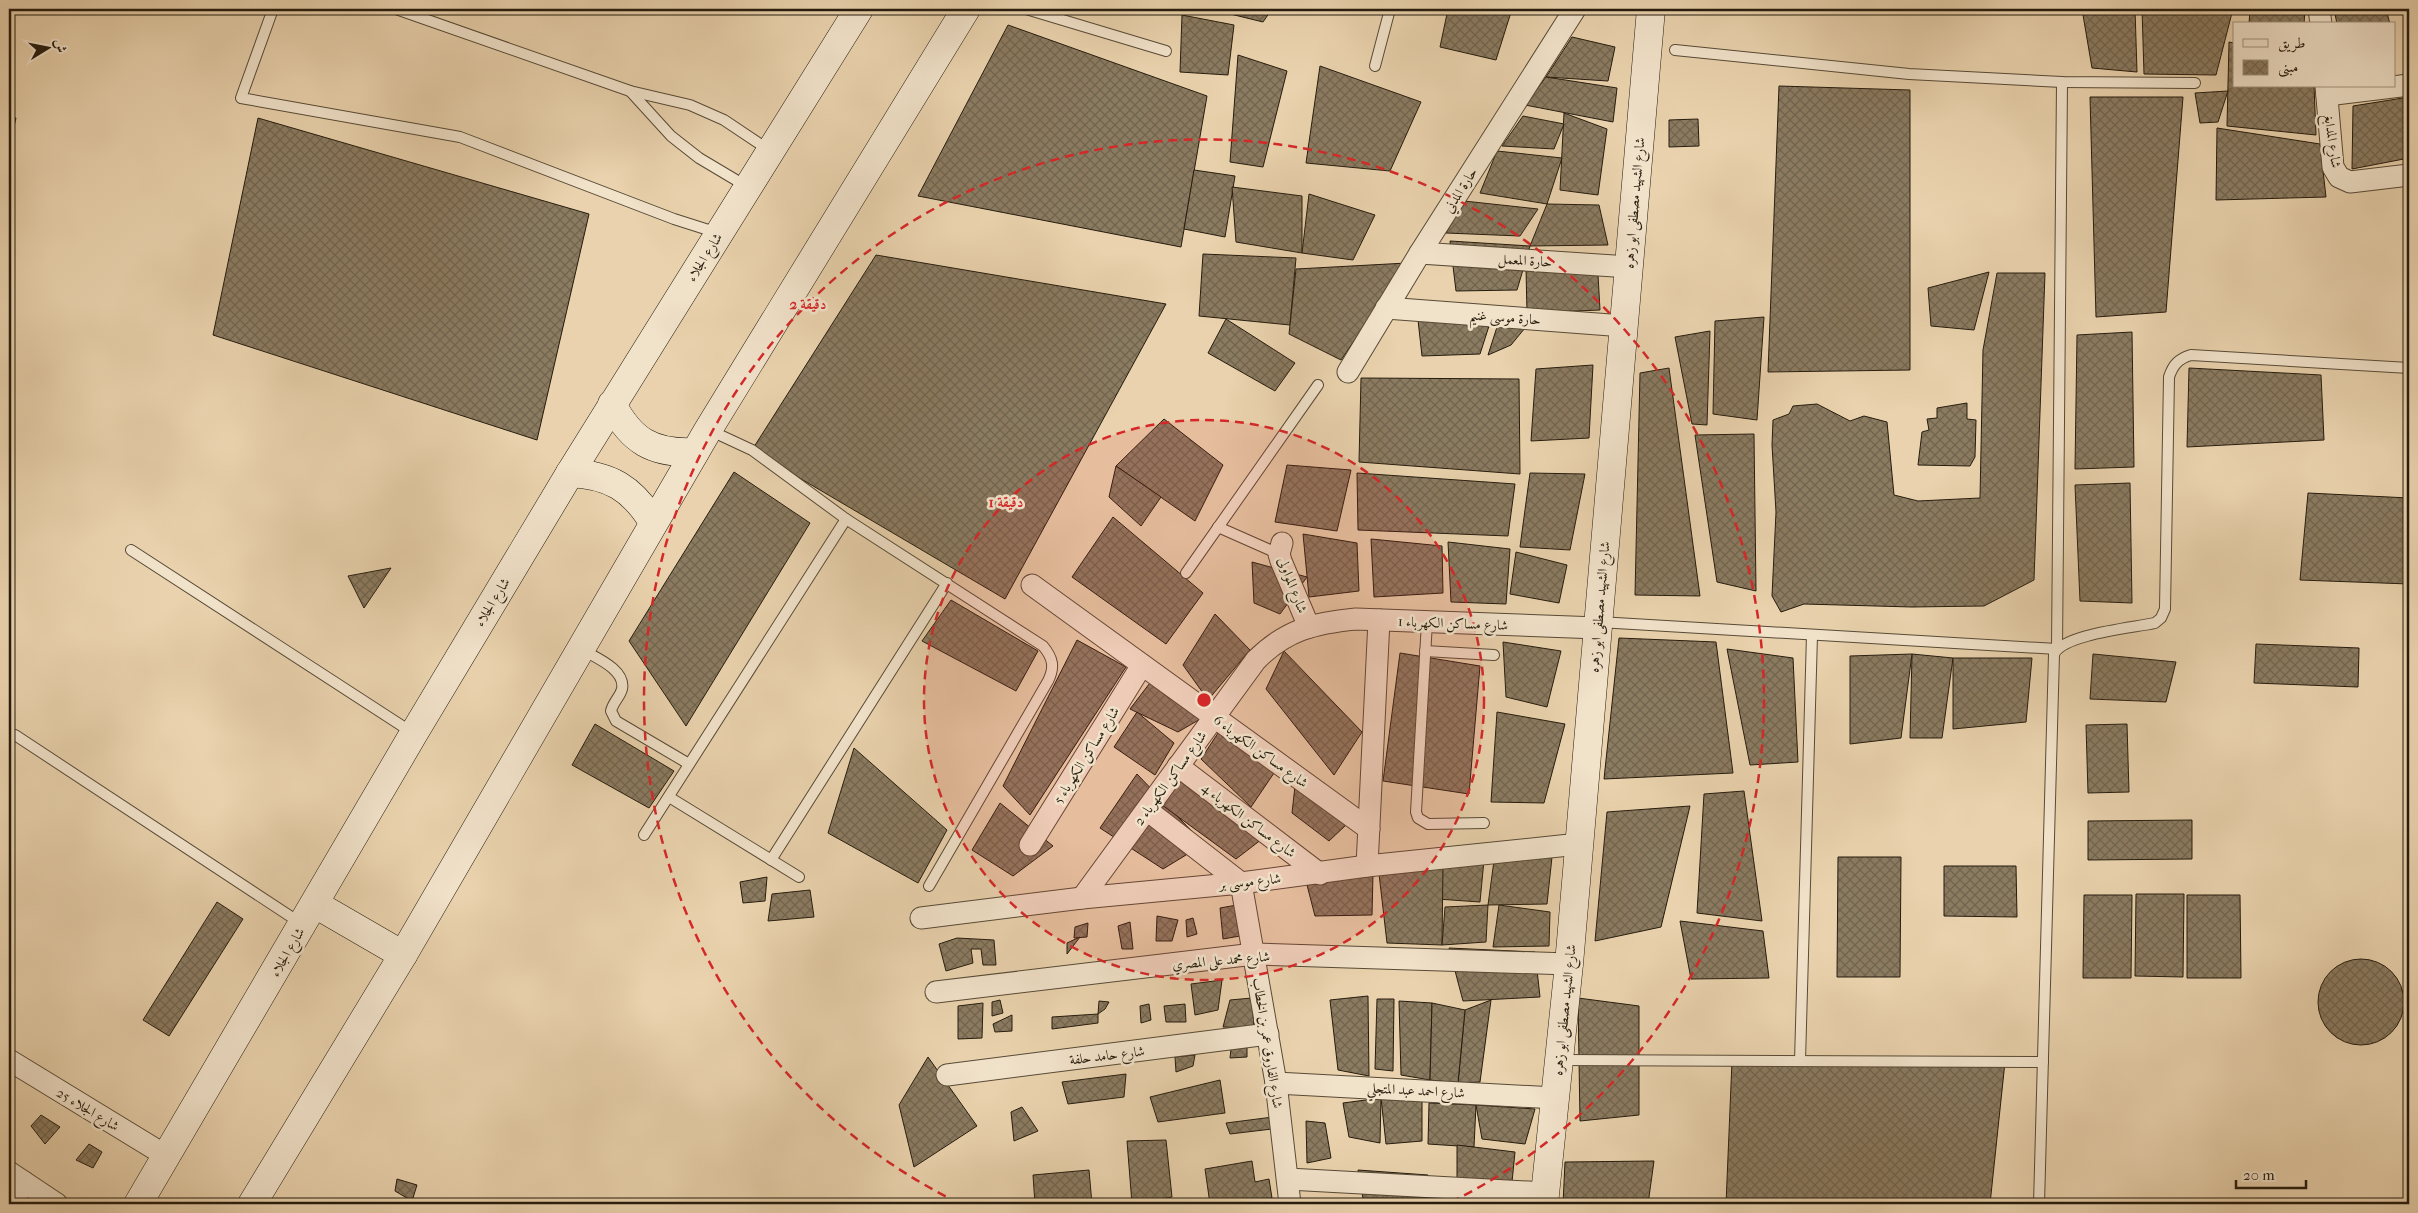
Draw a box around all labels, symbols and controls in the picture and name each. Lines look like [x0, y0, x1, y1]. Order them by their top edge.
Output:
north arrow [22, 22, 72, 72]
legend [2233, 22, 2396, 88]
text: طريق [2278, 34, 2305, 53]
text: ش [51, 38, 70, 54]
text: مبنى [2278, 58, 2298, 78]
street label: شارع المدابغ [2315, 113, 2345, 170]
street label: شارع الشهيد مصطفى ابو زهره [1620, 137, 1652, 270]
street label: حارة المدني [1440, 164, 1484, 218]
street label: شارع الجلاء [683, 230, 729, 286]
street label: حارة المعمل [1497, 250, 1553, 273]
text: 2 دقيقة [789, 295, 827, 313]
street label: حارة موسى غنيم [1468, 307, 1541, 333]
text: 1 دقيقة [989, 493, 1023, 511]
street label: شارع الشهيد مصطفى ابو زهره [1585, 541, 1617, 674]
street label: شارع المواولى [1271, 555, 1311, 617]
street label: شارع الجلاء [471, 575, 516, 631]
street label: شارع مساكن الكهرباء 1 [1397, 613, 1508, 637]
centre of rings [1195, 691, 1213, 709]
street label: شارع مساكن الكهرباء 5 [1050, 703, 1126, 809]
street label: شارع مساكن الكهرباء 6 [1208, 711, 1311, 794]
street label: شارع مساكن الكهرباء 2 [1130, 728, 1213, 831]
street label: شارع مساكن الكهرباء 4 [1196, 779, 1299, 864]
street label: شارع موسى بر [1216, 870, 1282, 896]
street label: شارع الجلاء [267, 924, 311, 981]
street label: شارع الشهيد مصطفى ابو زهره [1549, 944, 1583, 1077]
street label: شارع محمد على المصري [1171, 948, 1271, 976]
street label: شارع الفاروق عمر بن الخطاب [1246, 977, 1286, 1110]
street label: شارع حامد حلفة [1068, 1042, 1146, 1072]
street label: شارع احمد عبد المتجلي [1366, 1079, 1465, 1106]
street label: شارع الجلاء 25 [52, 1084, 122, 1137]
scale bar [2236, 1158, 2306, 1190]
text: 20 m [2243, 1166, 2275, 1184]

